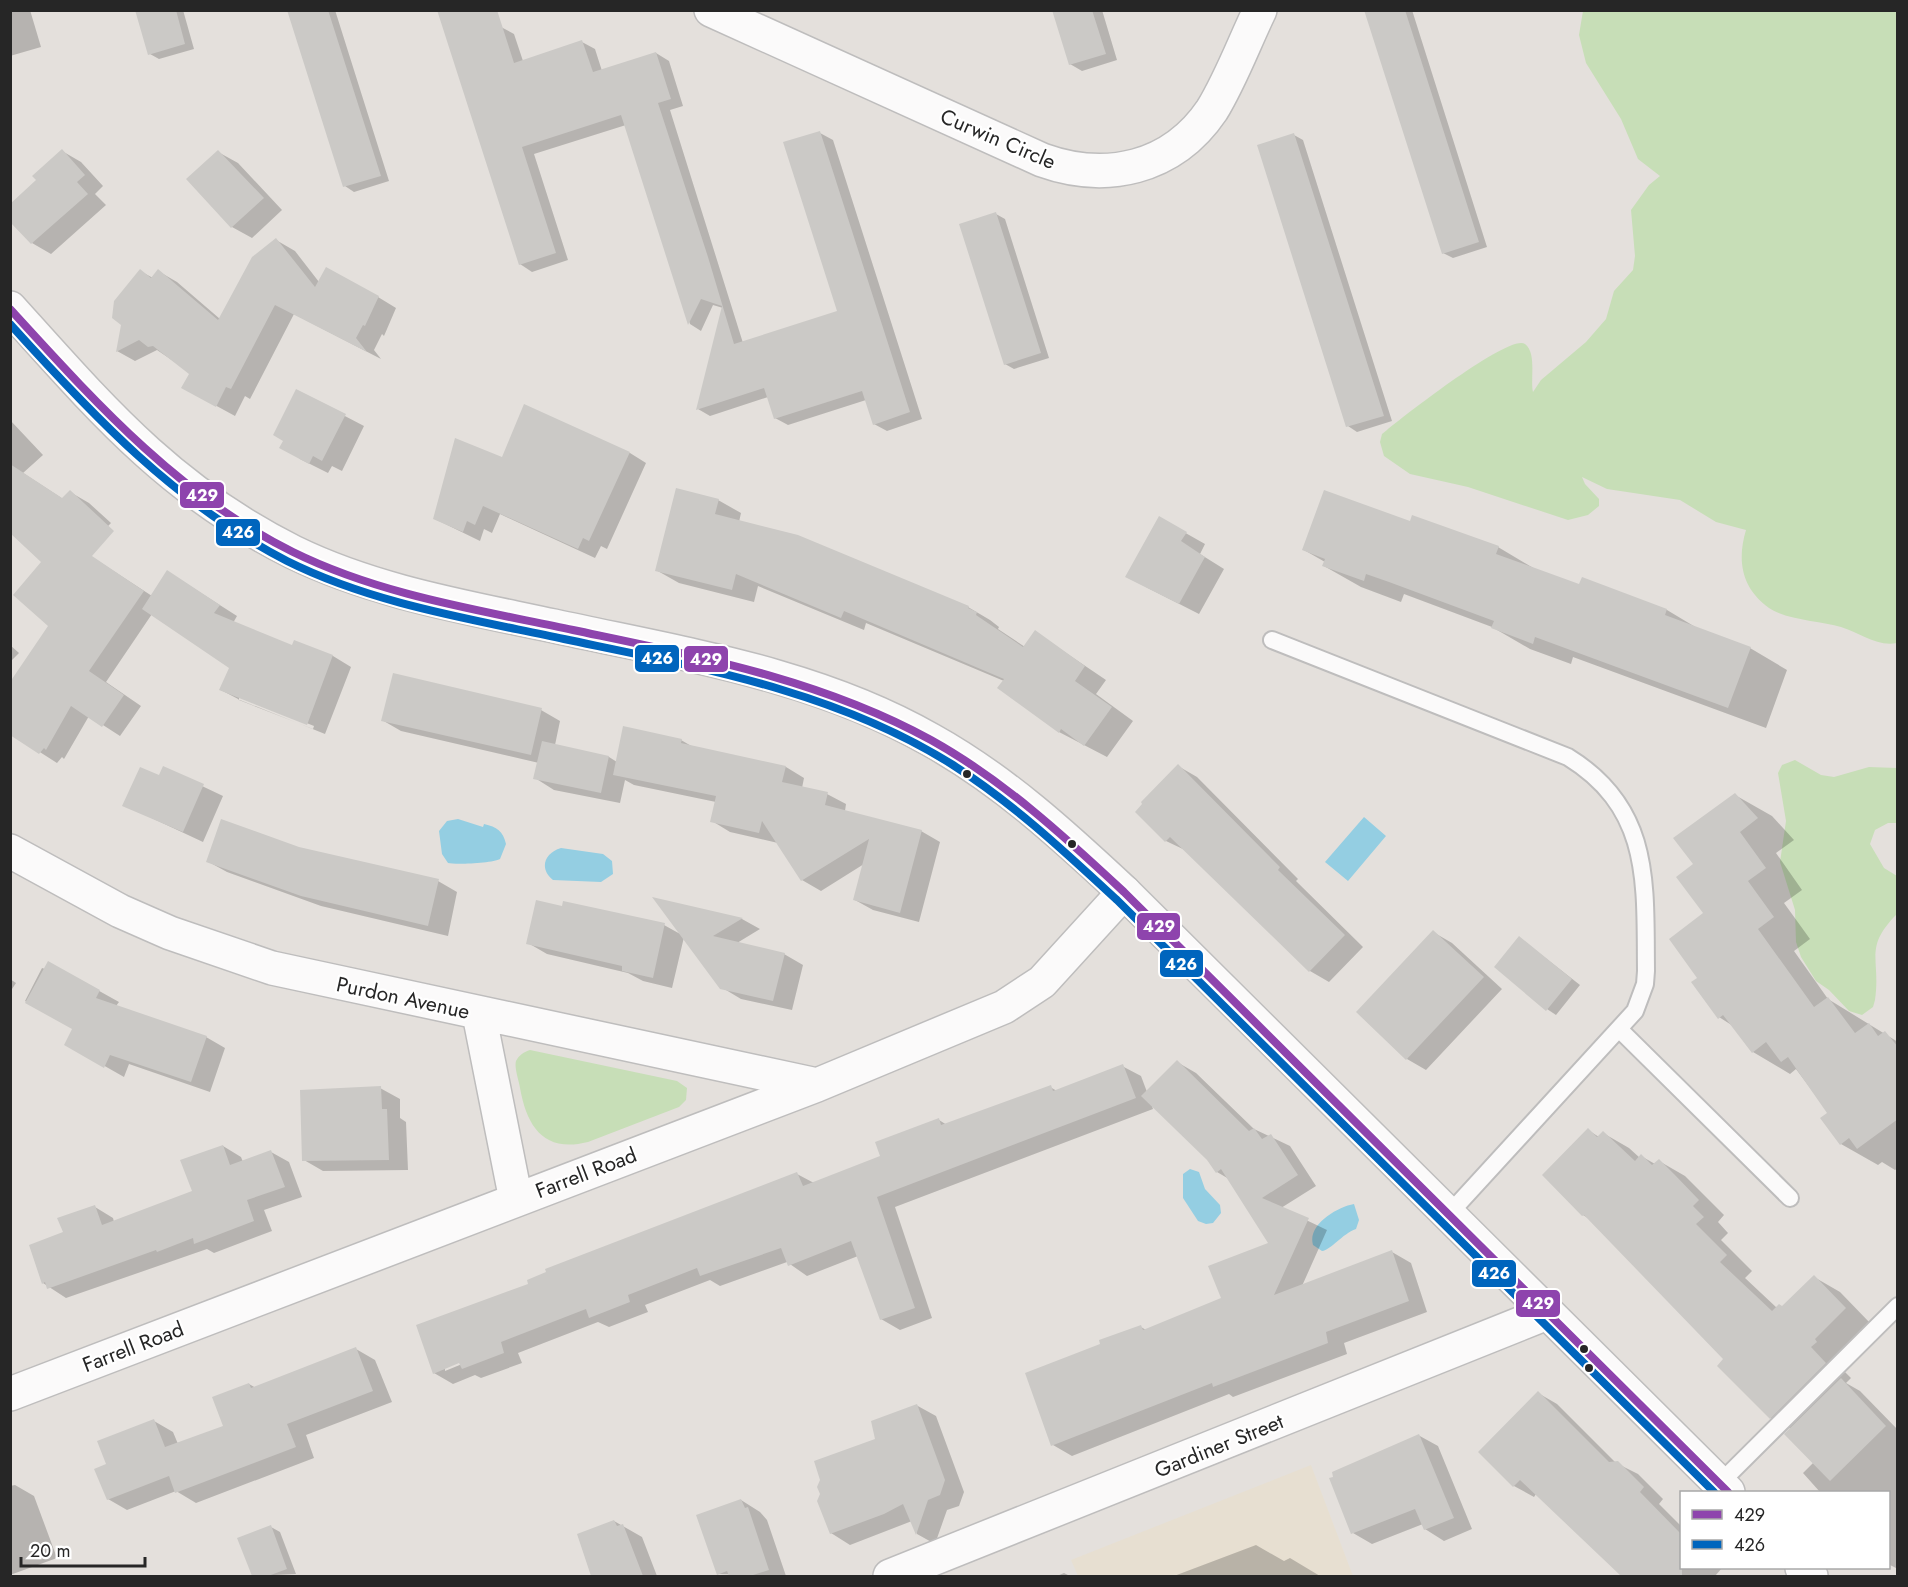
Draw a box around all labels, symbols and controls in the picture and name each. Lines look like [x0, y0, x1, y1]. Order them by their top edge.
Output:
street label: Curwin Circle [936, 101, 1061, 177]
line badge: 429 [179, 481, 225, 509]
text: 429 [186, 484, 218, 507]
line badge: 426 [215, 518, 261, 547]
text: 426 [222, 521, 254, 544]
line badge: 426 [634, 644, 680, 673]
line badge: 429 [683, 645, 729, 673]
text: 426 [641, 647, 673, 670]
text: 429 [690, 648, 722, 671]
unlabelled marker [961, 768, 973, 780]
unlabelled marker [1066, 838, 1078, 850]
line badge: 429 [1136, 912, 1181, 941]
text: 429 [1143, 915, 1175, 938]
line badge: 426 [1159, 949, 1204, 978]
text: 426 [1165, 953, 1197, 976]
street label: Purdon Avenue [334, 969, 473, 1027]
street label: Farrell Road [531, 1140, 641, 1206]
line badge: 426 [1471, 1259, 1517, 1288]
text: 426 [1478, 1262, 1510, 1285]
line badge: 429 [1515, 1289, 1561, 1318]
text: 429 [1522, 1292, 1554, 1315]
street label: Farrell Road [78, 1314, 188, 1380]
unlabelled marker [1578, 1343, 1590, 1355]
unlabelled marker [1583, 1362, 1595, 1374]
street label: Gardiner Street [1150, 1407, 1288, 1485]
legend [1680, 1491, 1890, 1569]
text: 429 [1734, 1502, 1765, 1528]
scale bar [21, 1530, 146, 1568]
text: 426 [1734, 1532, 1765, 1558]
text: 20 m [30, 1538, 70, 1564]

